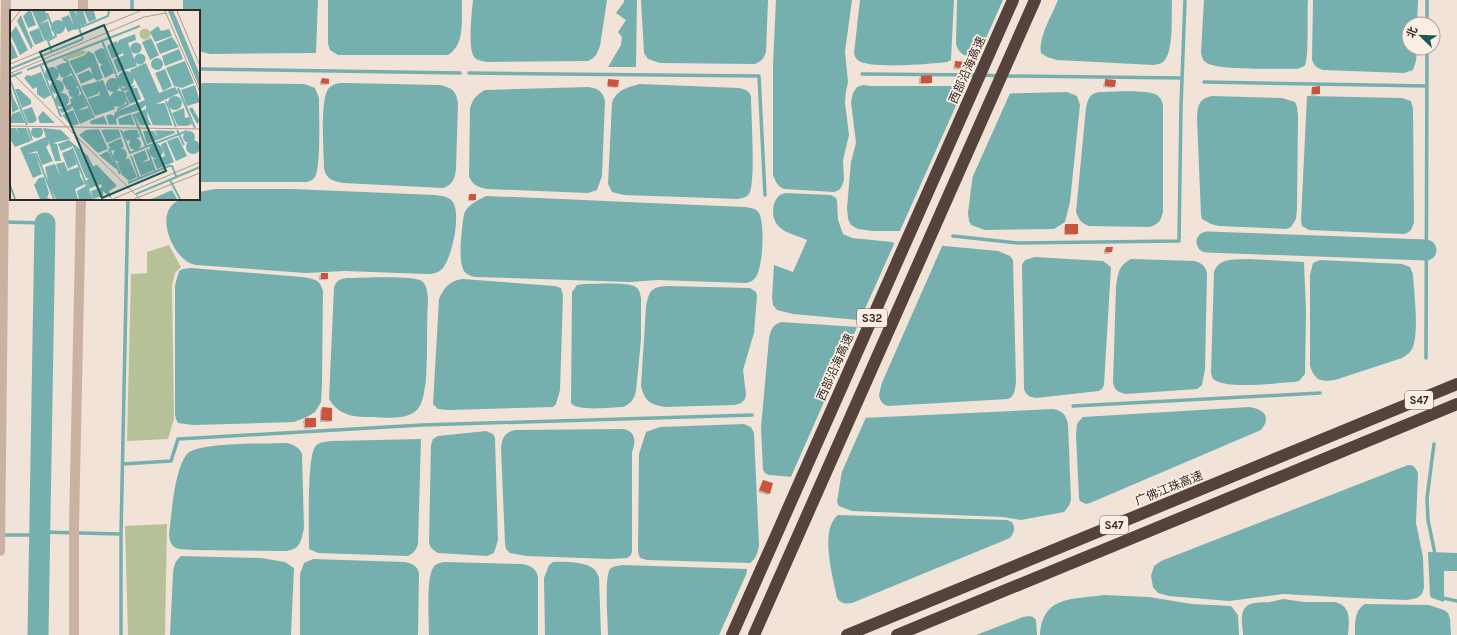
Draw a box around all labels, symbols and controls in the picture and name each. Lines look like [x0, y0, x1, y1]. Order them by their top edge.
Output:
inset map [10, 10, 200, 200]
north arrow [1401, 16, 1441, 56]
text: 北 [1404, 25, 1420, 40]
street label: 西部沿海高速 [946, 34, 988, 106]
road number: S32 [857, 309, 887, 327]
street label: 西部沿海高速 [814, 331, 856, 403]
road number: S47 [1405, 391, 1433, 409]
street label: 广佛江珠高速 [1133, 468, 1205, 508]
road number: S47 [1100, 516, 1128, 534]

